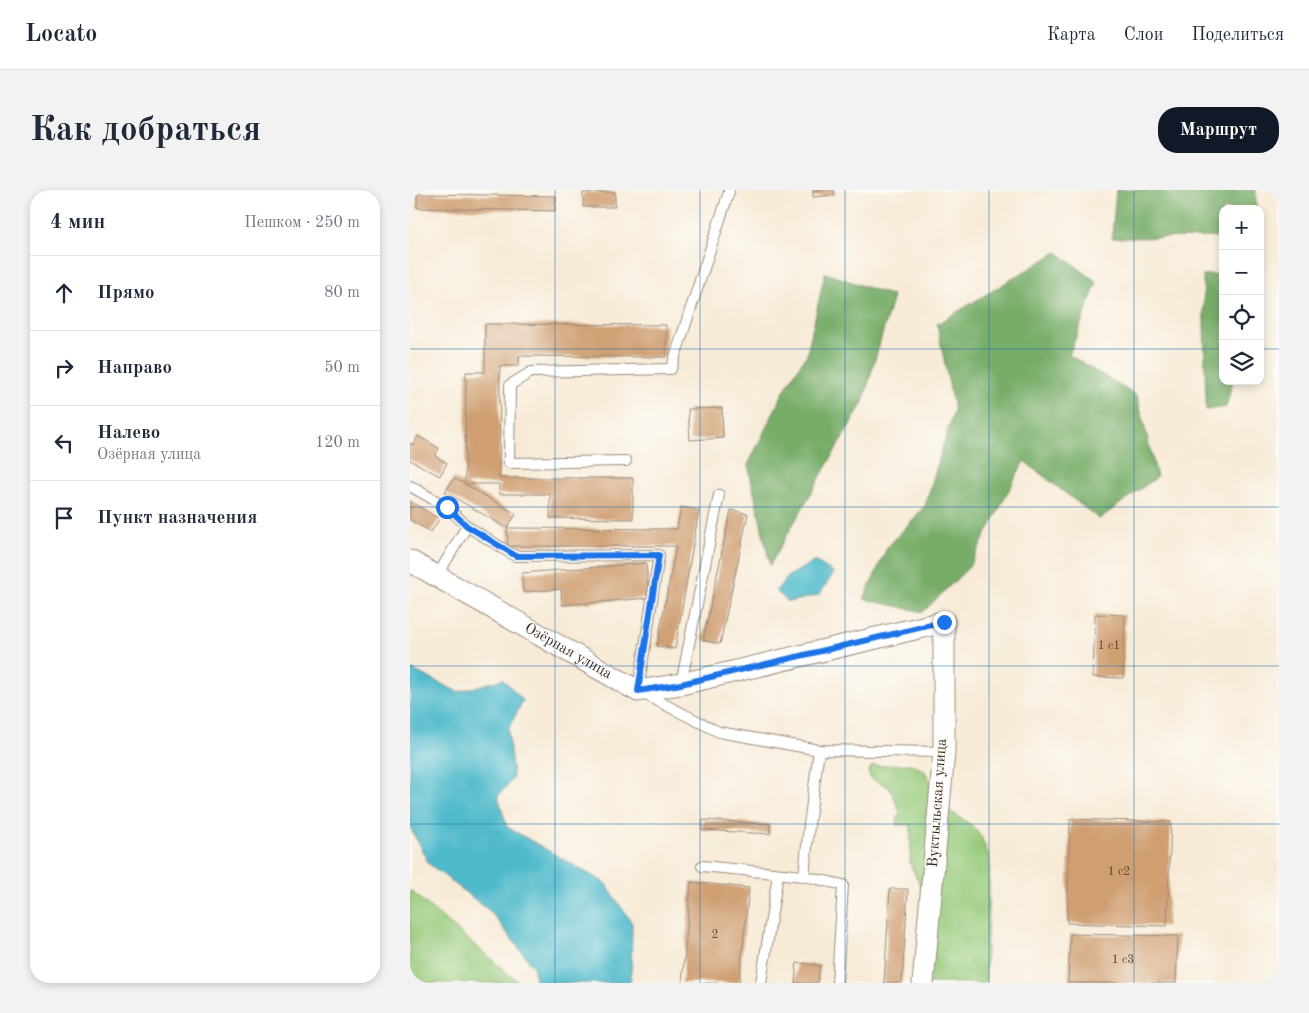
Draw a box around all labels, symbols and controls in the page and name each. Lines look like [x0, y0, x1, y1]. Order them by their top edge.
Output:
text: Locato [25, 23, 97, 47]
text: Карта [1047, 26, 1096, 44]
text: Слои [1124, 26, 1163, 44]
text: Поделиться [1191, 26, 1284, 44]
button: Маршрут [1158, 107, 1279, 153]
text: Как добраться [30, 113, 261, 148]
map controls [1219, 205, 1264, 385]
button: + [1219, 205, 1264, 250]
text: 4 мин [50, 212, 105, 233]
text: Пешком · 250 m [244, 215, 360, 231]
button: − [1219, 250, 1264, 295]
icon: ahead [50, 279, 78, 307]
text: Прямо [97, 284, 155, 303]
text: 80 m [324, 285, 360, 301]
button: locate [1219, 295, 1264, 340]
button: layers [1219, 340, 1264, 385]
icon: right [50, 354, 78, 382]
text: Направо [97, 359, 172, 378]
text: 50 m [324, 360, 360, 376]
text: Налево [97, 424, 160, 443]
icon: left [50, 429, 78, 457]
text: 120 m [315, 435, 360, 451]
text: Озёрная улица [97, 447, 201, 463]
route start [436, 496, 459, 519]
icon: arrive [50, 504, 78, 532]
text: Пункт назначения [97, 509, 257, 528]
route end [933, 611, 956, 634]
street label: Озёрная улица [522, 620, 615, 682]
house number: 1 с1 [1098, 640, 1120, 652]
street label: Вуктыльская улица [926, 737, 950, 868]
house number: 1 с2 [1108, 866, 1130, 878]
house number: 2 [712, 929, 718, 941]
house number: 1 с3 [1112, 954, 1134, 966]

